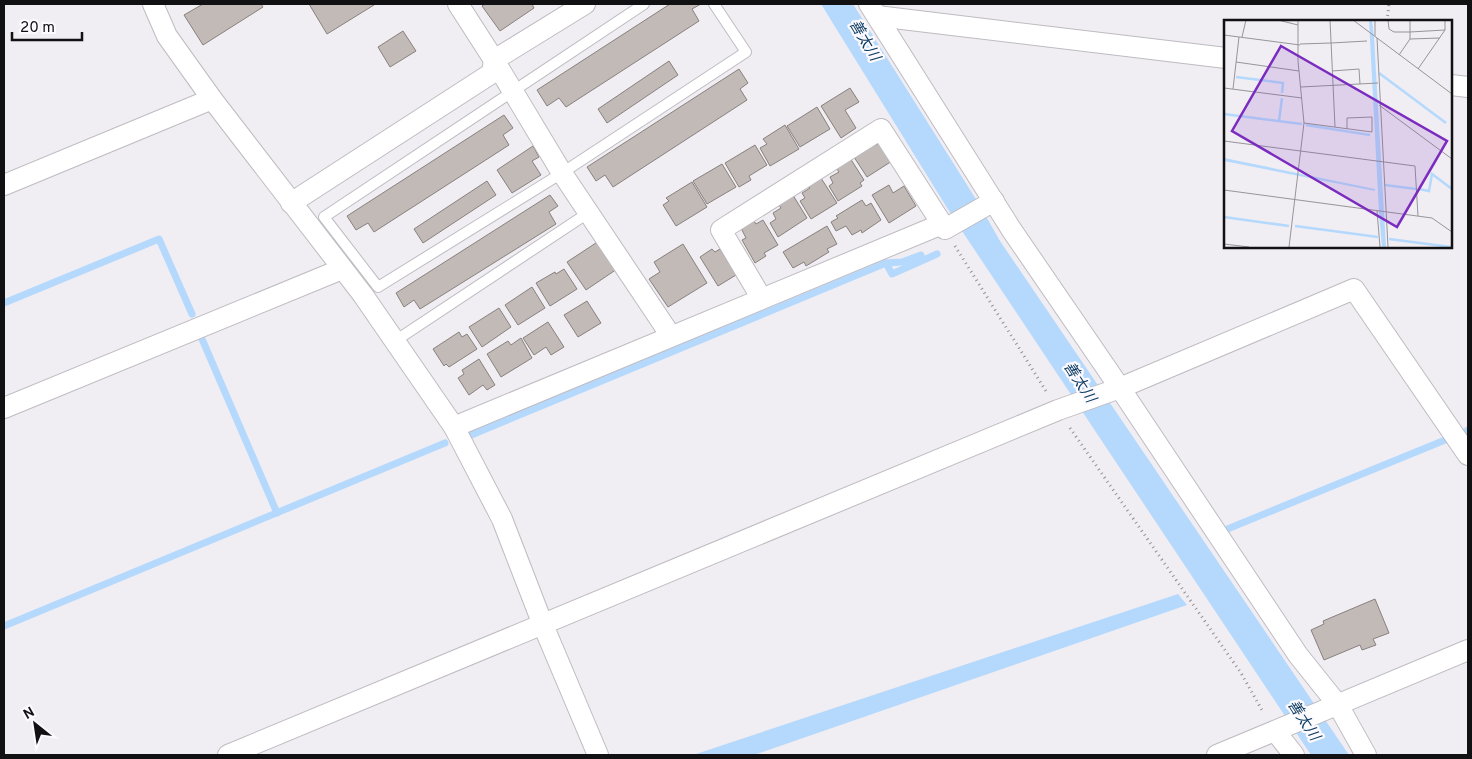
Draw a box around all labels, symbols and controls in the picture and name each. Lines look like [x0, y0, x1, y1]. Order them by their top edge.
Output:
scale bar [12, 10, 82, 42]
water label: 善太川 [844, 17, 884, 67]
text: 20 m [20, 19, 55, 38]
inset map [1224, 20, 1452, 248]
water label: 善太川 [1059, 359, 1100, 409]
water label: 善太川 [1283, 697, 1324, 747]
north arrow [10, 699, 60, 749]
text: N [21, 704, 38, 724]

